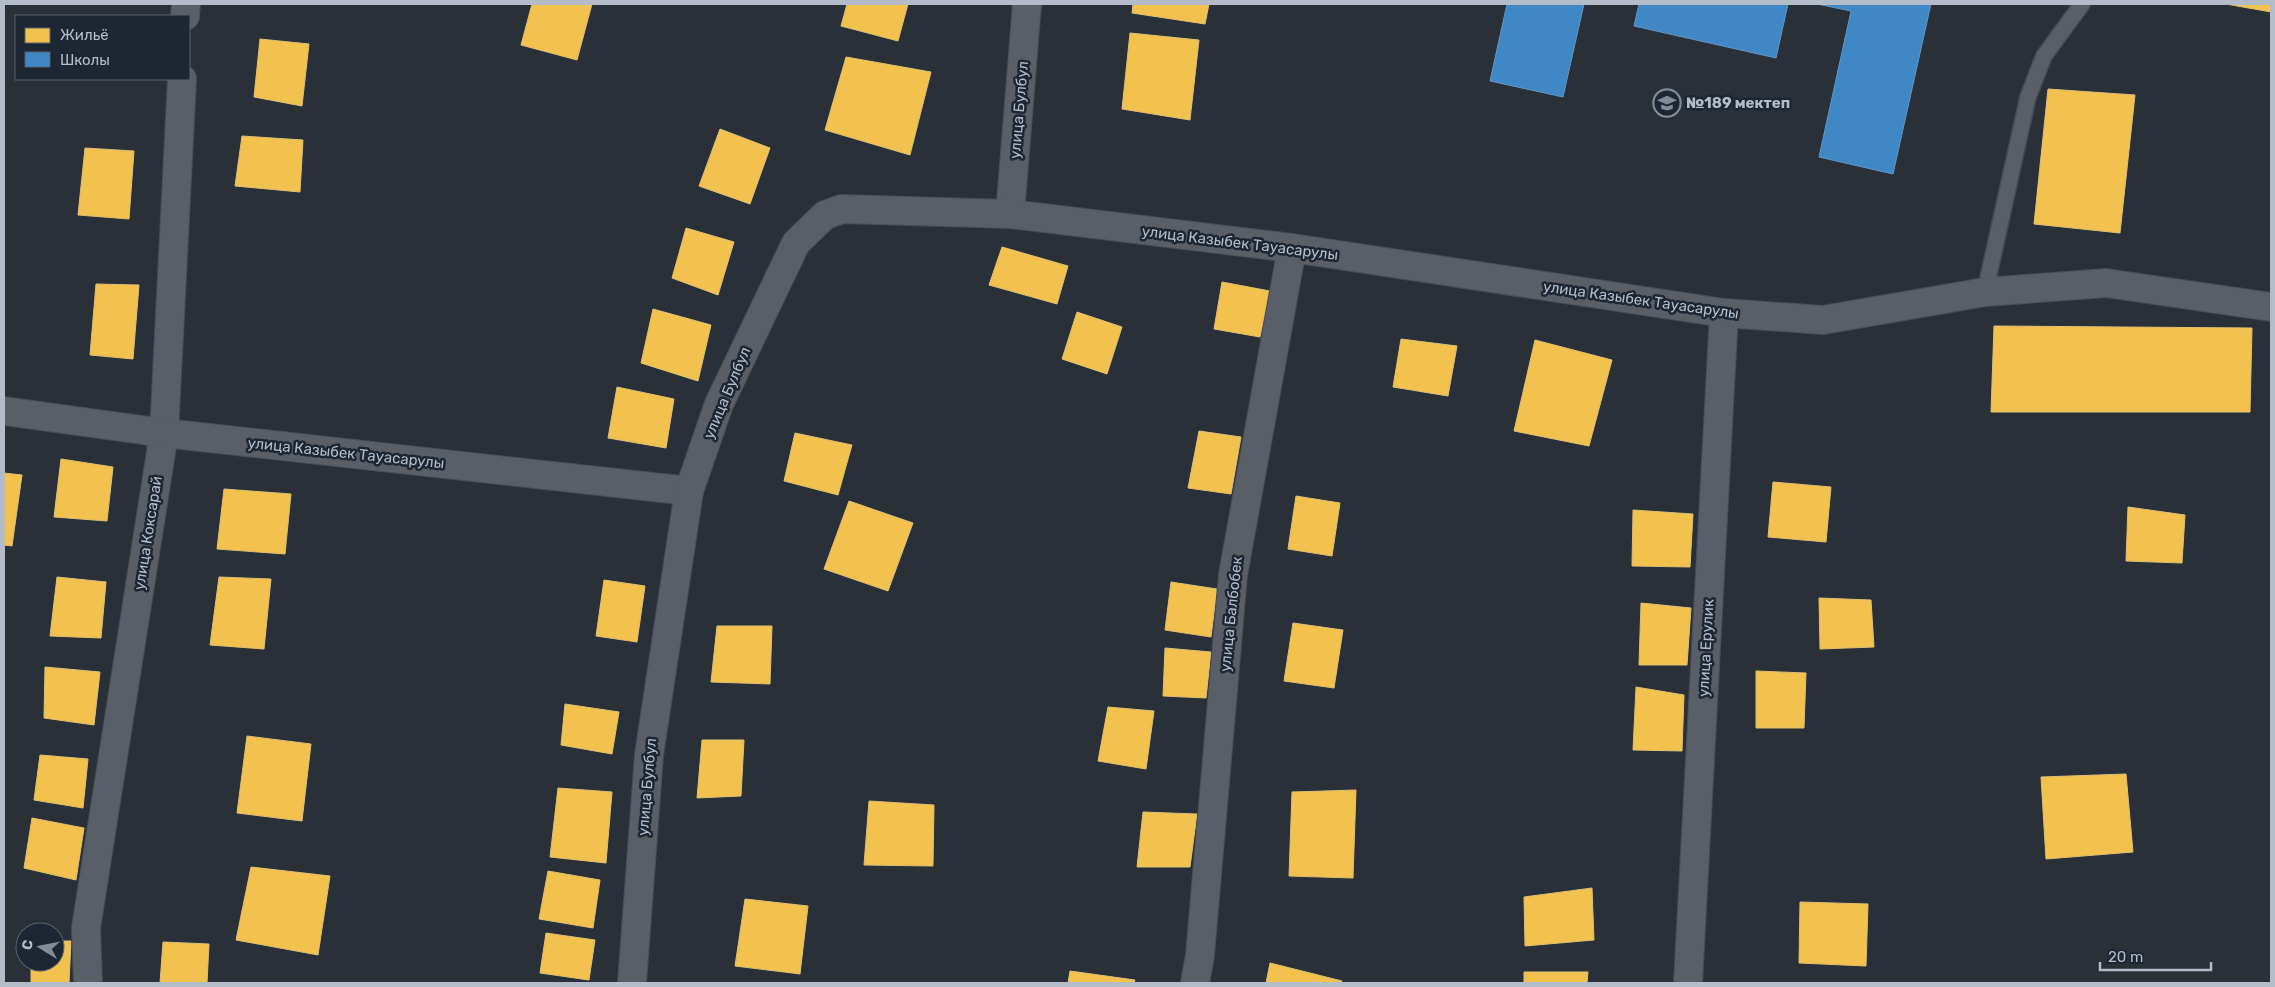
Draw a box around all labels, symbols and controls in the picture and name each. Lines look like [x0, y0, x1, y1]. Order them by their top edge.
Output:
legend [15, 15, 190, 80]
text: Жильё [60, 26, 109, 44]
text: Школы [60, 51, 110, 69]
street label: улица Булбул [1006, 60, 1032, 160]
school or university icon: №189 мектеп [1652, 88, 1682, 118]
place label: №189 мектеп [1686, 94, 1790, 112]
street label: улица Казыбек Тауасарулы [1141, 222, 1339, 264]
street label: улица Казыбек Тауасарулы [1542, 277, 1740, 323]
street label: улица Булбул [700, 344, 754, 442]
street label: улица Казыбек Тауасарулы [247, 434, 445, 472]
street label: улица Коксарай [130, 475, 166, 591]
street label: улица Балбобек [1216, 555, 1246, 673]
street label: улица Ерулик [1694, 599, 1718, 697]
street label: улица Булбул [634, 737, 660, 837]
north arrow [15, 922, 65, 972]
text: С [18, 938, 37, 951]
scale bar [2100, 940, 2211, 972]
text: 20 m [2108, 948, 2143, 966]

